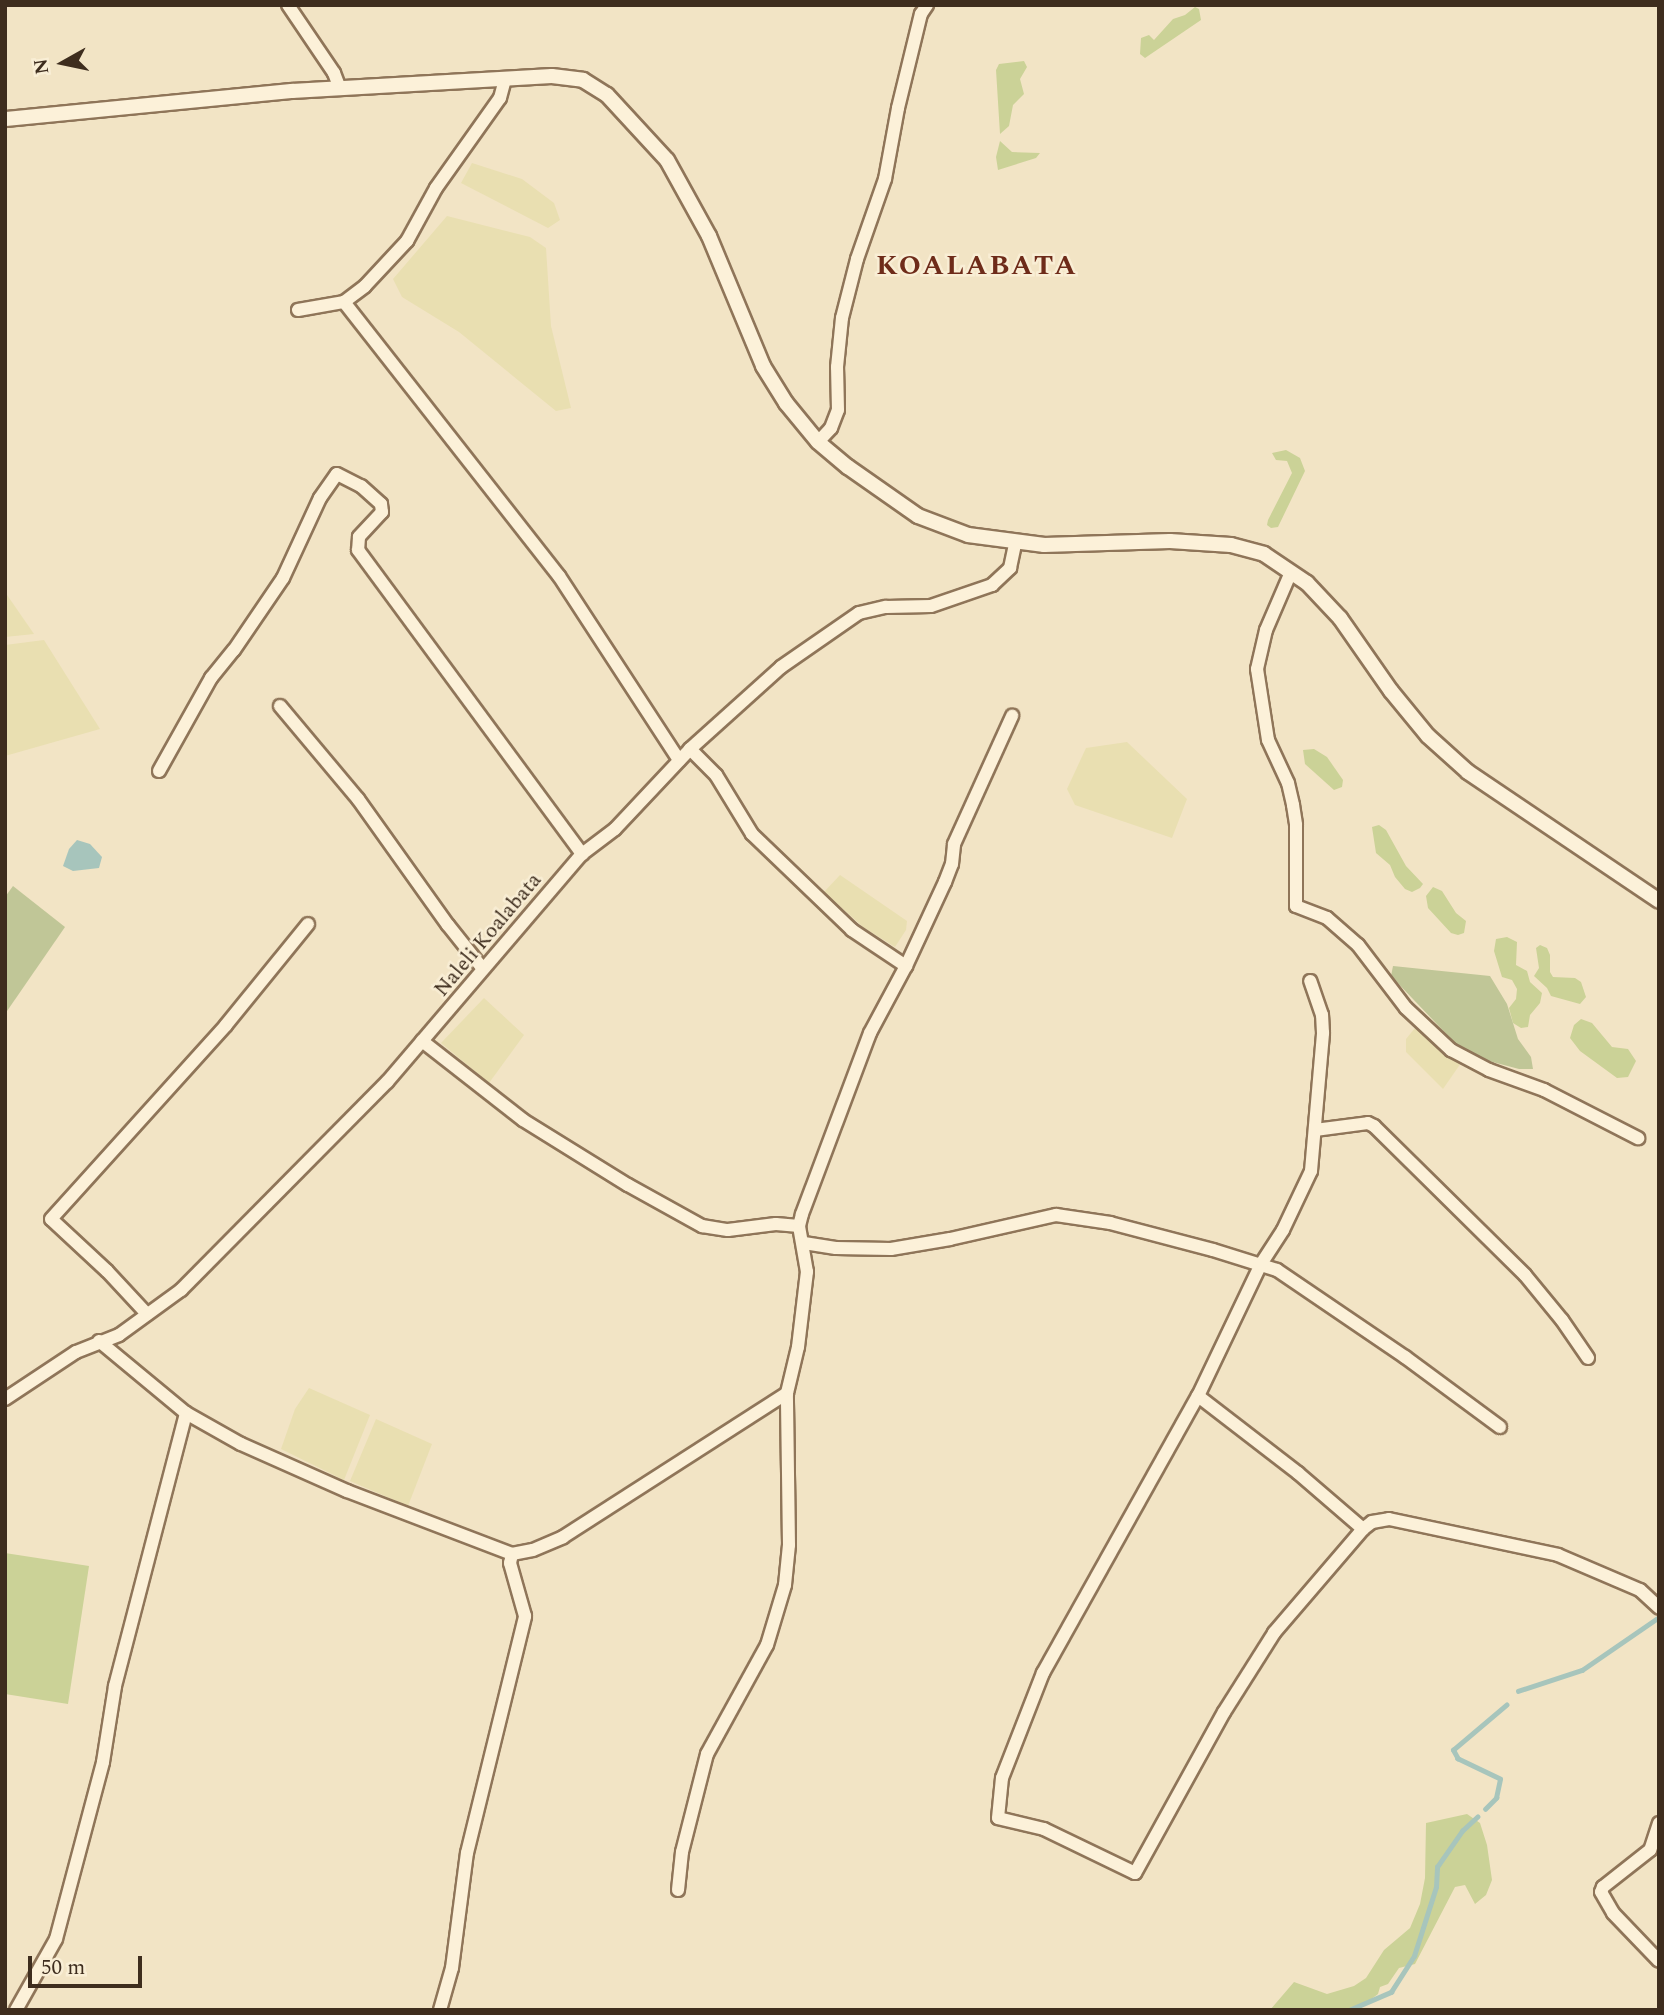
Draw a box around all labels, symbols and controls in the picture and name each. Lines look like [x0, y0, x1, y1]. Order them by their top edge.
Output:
north arrow [28, 28, 98, 98]
text: N [26, 56, 57, 76]
district label: KOALABATA [877, 249, 1077, 283]
street label: Naleli Koalabata [429, 868, 547, 1002]
scale bar [32, 1941, 145, 1985]
text: 50 m [41, 1952, 85, 1984]

